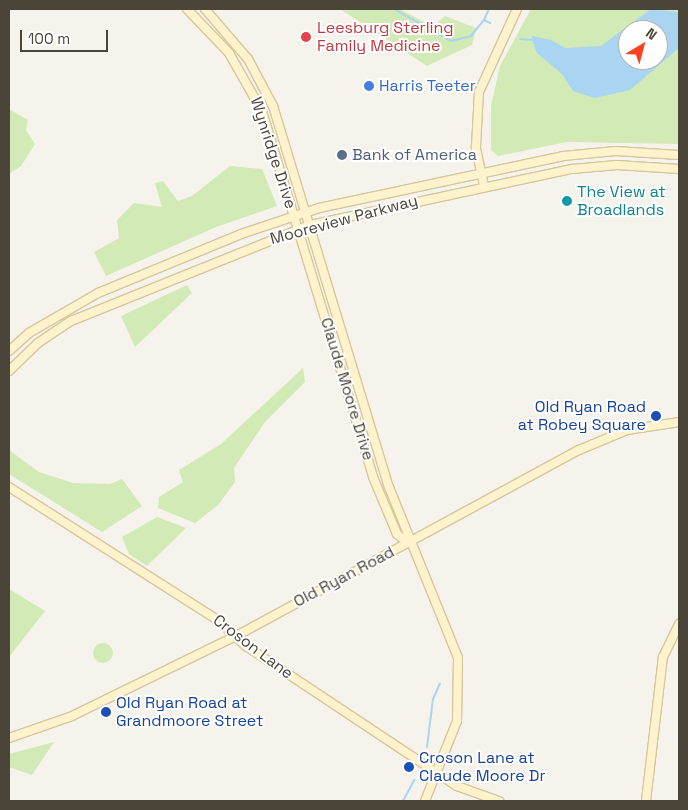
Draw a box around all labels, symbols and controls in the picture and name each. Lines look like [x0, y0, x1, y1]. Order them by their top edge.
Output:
place label: Leesburg Sterling Family Medicine [317, 18, 454, 56]
scale bar [22, 20, 110, 52]
north arrow [618, 20, 668, 70]
text: N [642, 24, 661, 44]
text: 100 m [28, 29, 70, 48]
marker: Leesburg Sterling Family Medicine [299, 30, 313, 44]
place label: Harris Teeter [379, 76, 476, 96]
marker: Harris Teeter [363, 80, 375, 92]
street label: Wynridge Drive [246, 95, 300, 211]
place label: Bank of America [352, 145, 477, 165]
marker: Bank of America [336, 149, 348, 161]
place label: The View at Broadlands [577, 182, 666, 220]
street label: Mooreview Parkway [268, 191, 420, 249]
marker: The View at Broadlands [561, 195, 573, 207]
street label: Claude Moore Drive [316, 315, 378, 463]
place label: Old Ryan Road at Robey Square [518, 397, 646, 435]
marker: Old Ryan Road at Robey Square [650, 410, 662, 422]
street label: Old Ryan Road [290, 542, 398, 612]
street label: Croson Lane [209, 611, 297, 683]
place label: Old Ryan Road at Grandmoore Street [116, 693, 263, 731]
marker: Old Ryan Road at Grandmoore Street [100, 706, 112, 718]
place label: Croson Lane at Claude Moore Dr [419, 748, 545, 786]
marker: Croson Lane at Claude Moore Dr [403, 761, 415, 773]

